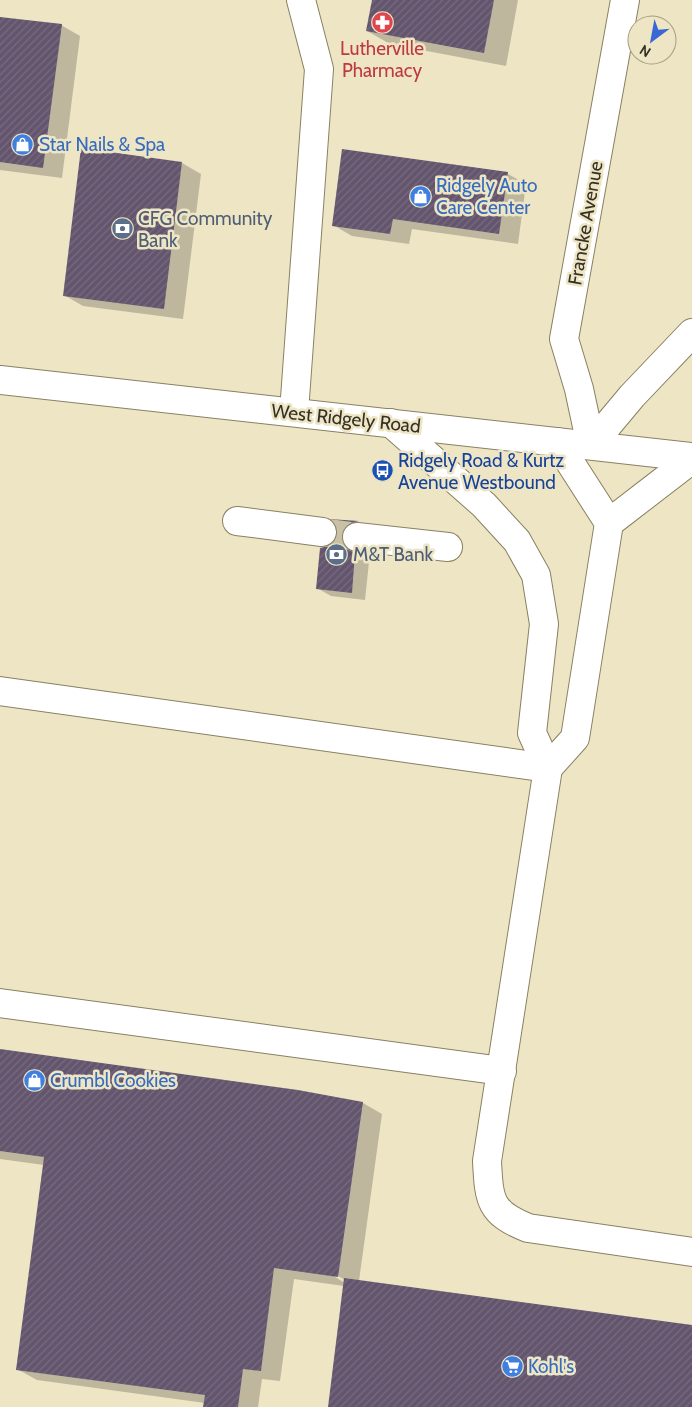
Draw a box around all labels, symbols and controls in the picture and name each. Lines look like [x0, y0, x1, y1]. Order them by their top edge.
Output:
pharmacy icon: Lutherville Pharmacy [370, 10, 394, 34]
north arrow [627, 15, 677, 65]
place label: Lutherville Pharmacy [340, 37, 424, 82]
text: N [636, 41, 654, 61]
shop icon: Star Nails & Spa [11, 132, 35, 156]
place label: Star Nails & Spa [39, 133, 165, 156]
street label: Francke Avenue [563, 159, 608, 287]
place label: Ridgely Auto Care Center [436, 174, 538, 219]
shop icon: Ridgely Auto Care Center [408, 184, 432, 208]
place label: CFG Community Bank [138, 207, 273, 252]
bank icon: CFG Community Bank [110, 217, 134, 241]
street label: West Ridgely Road [270, 399, 422, 438]
place label: Ridgely Road & Kurtz Avenue Westbound [398, 449, 564, 494]
bus stop icon: Ridgely Road & Kurtz Avenue Westbound [370, 459, 394, 483]
bank icon: M&T Bank [325, 542, 349, 566]
place label: M&T Bank [353, 543, 433, 566]
shop icon: Crumbl Cookies [22, 1068, 46, 1092]
place label: Crumbl Cookies [50, 1069, 176, 1092]
supermarket icon: Kohl's [500, 1354, 524, 1378]
place label: Kohl's [528, 1355, 574, 1378]

